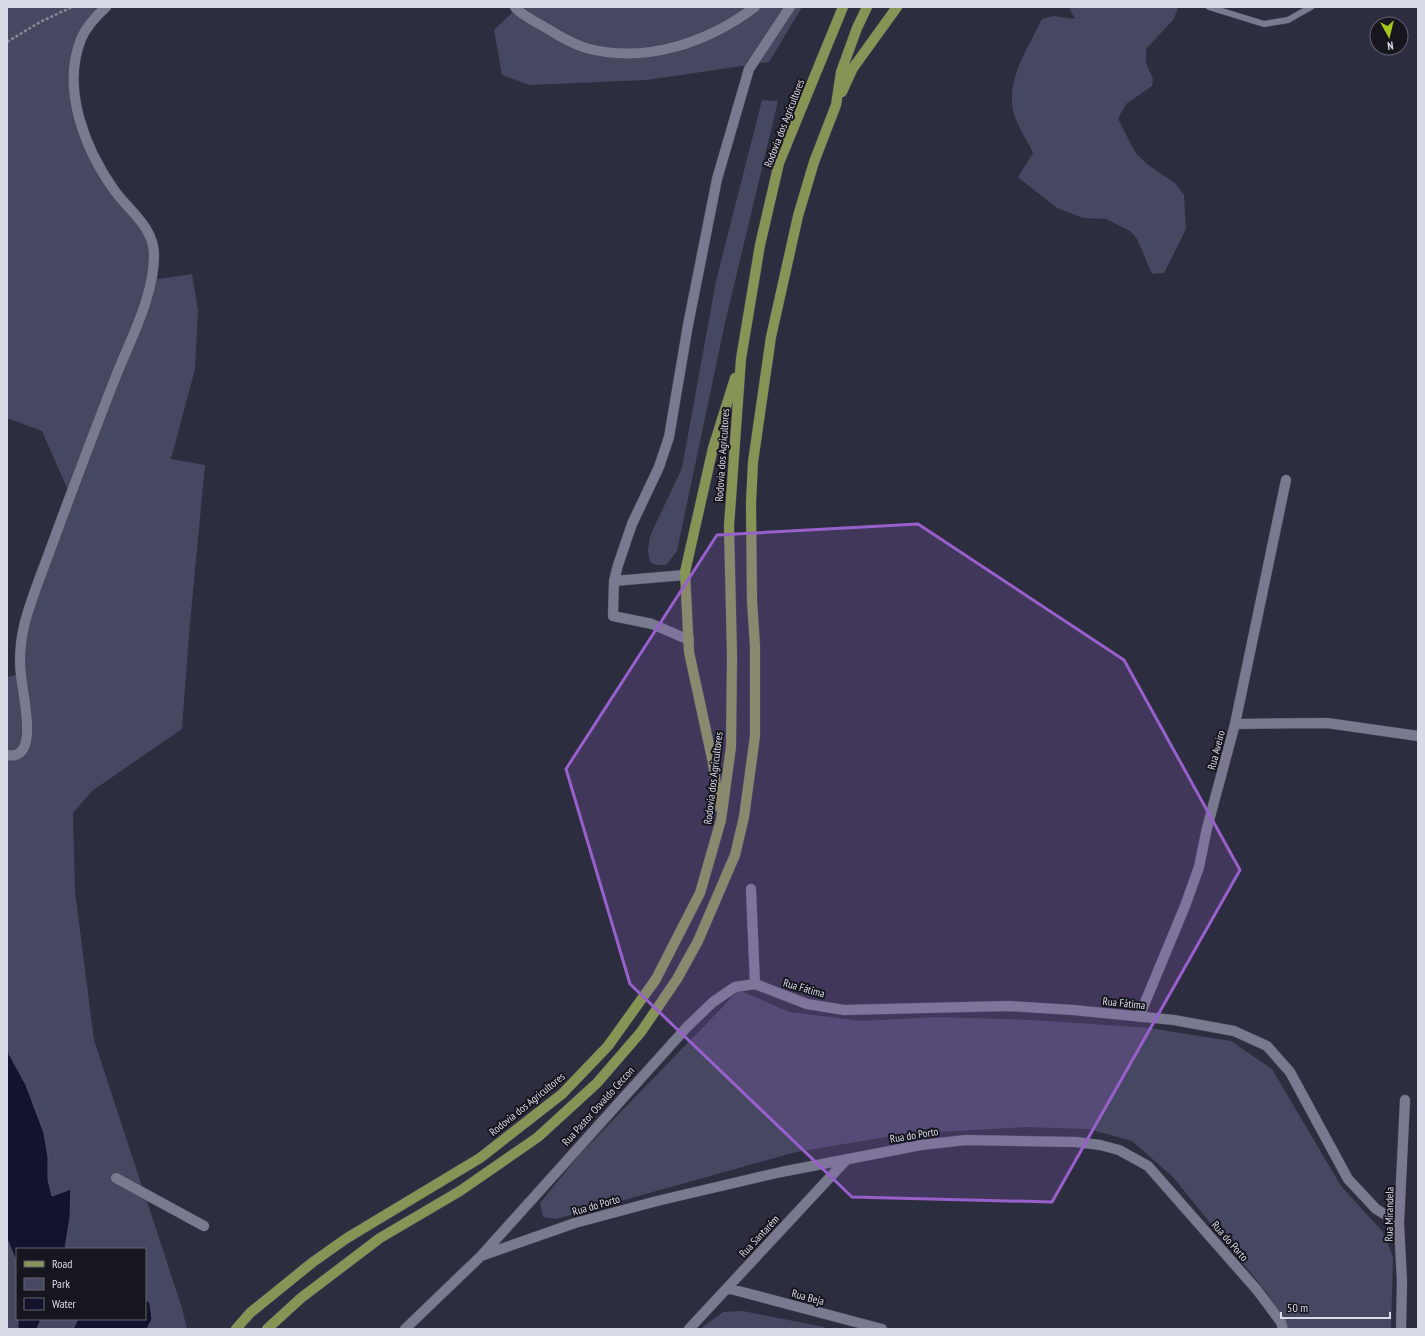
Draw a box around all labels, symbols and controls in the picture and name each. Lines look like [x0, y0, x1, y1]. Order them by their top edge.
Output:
north arrow [1369, 16, 1409, 56]
text: N [1386, 39, 1394, 53]
street label: Rodovia dos Agricultores [761, 77, 807, 169]
street label: Rodovia dos Agricultores [712, 408, 732, 502]
street label: Rua Aveiro [1204, 728, 1228, 771]
street label: Rodovia dos Agricultores [700, 731, 726, 825]
street label: Rua Fátima [782, 975, 826, 1001]
street label: Rua Fátima [1102, 994, 1146, 1012]
street label: Rua Pastor Osvaldo Ceccon [559, 1063, 637, 1148]
street label: Rodovia dos Agricultores [486, 1069, 568, 1139]
street label: Rua do Porto [889, 1124, 940, 1146]
street label: Rua Mirandela [1382, 1187, 1396, 1241]
street label: Rua do Porto [571, 1191, 622, 1218]
street label: Rua Santarém [736, 1212, 782, 1260]
street label: Rua do Porto [1209, 1218, 1252, 1264]
legend [16, 1248, 146, 1320]
text: Road [52, 1256, 72, 1271]
text: Park [52, 1276, 70, 1291]
street label: Rua Beja [790, 1286, 826, 1308]
scale bar [1281, 1294, 1390, 1320]
text: Water [52, 1296, 77, 1311]
text: 50 m [1287, 1300, 1308, 1315]

